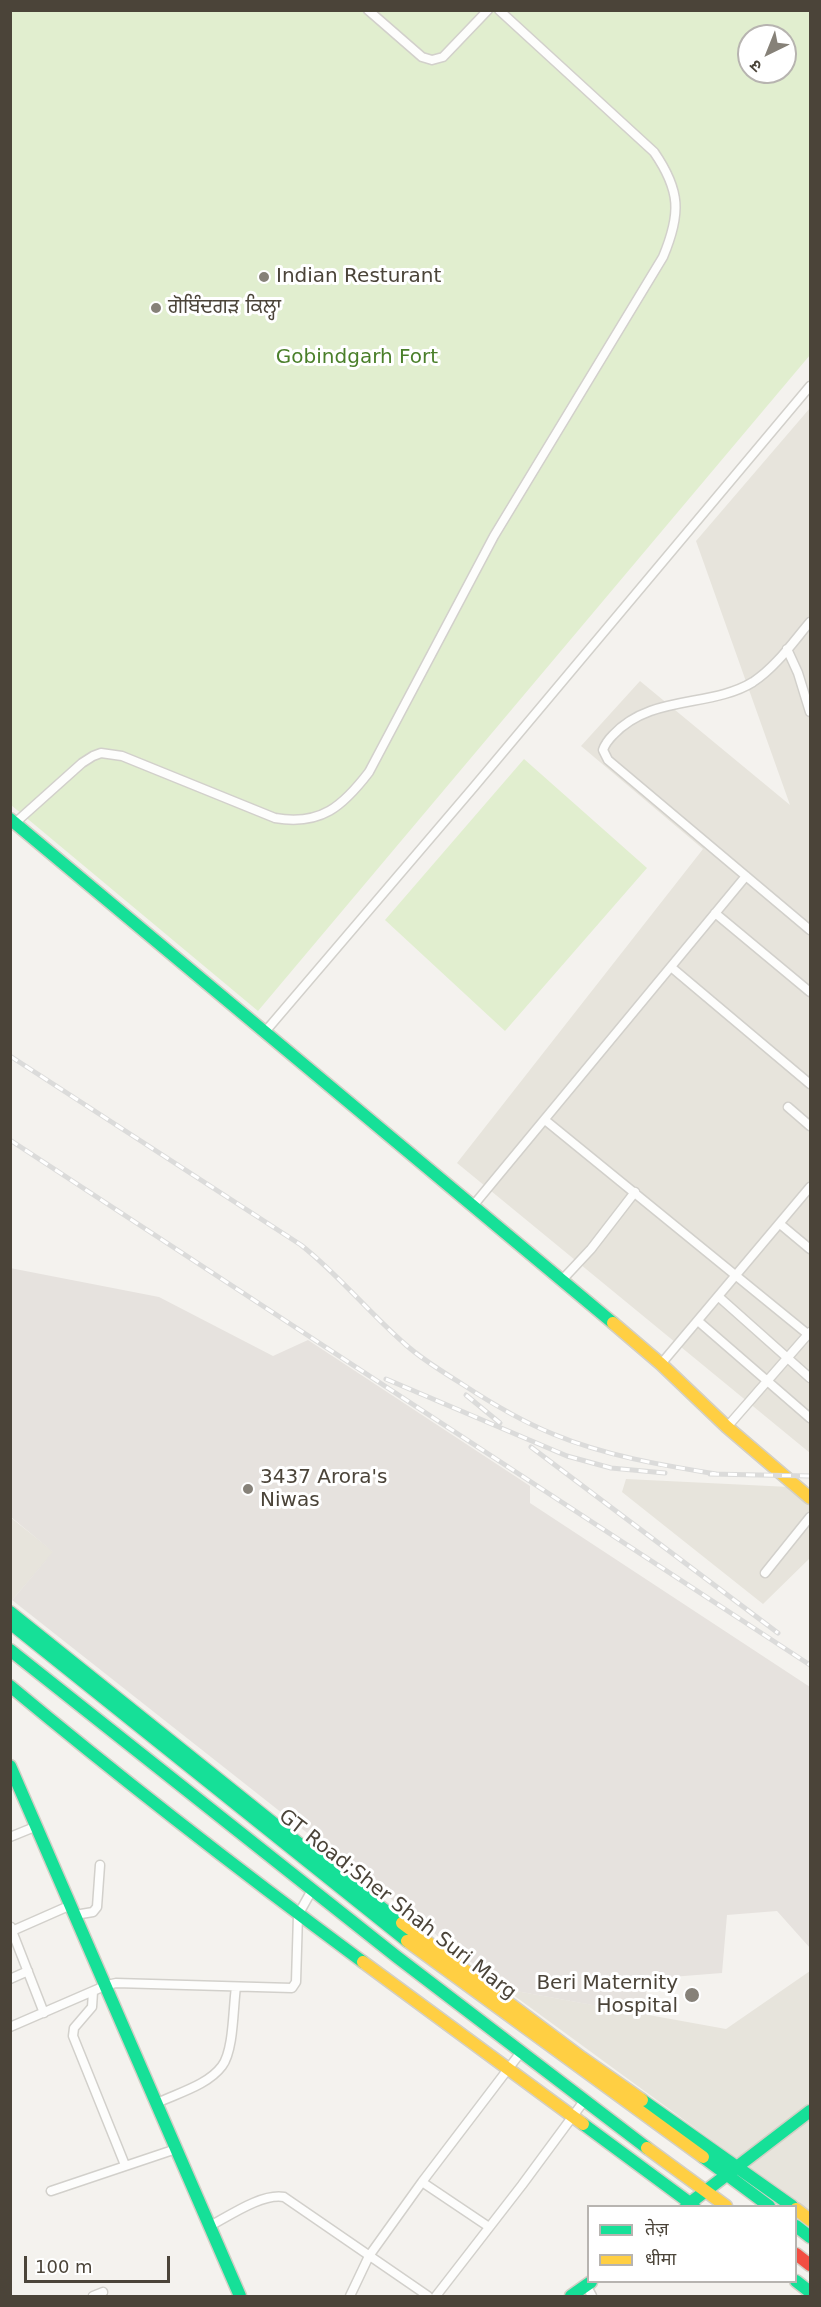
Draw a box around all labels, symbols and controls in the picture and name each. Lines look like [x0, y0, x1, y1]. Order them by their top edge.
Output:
north arrow [737, 24, 797, 84]
text: उ [746, 56, 766, 76]
place label: Indian Resturant [276, 265, 441, 289]
marker: Indian Resturant [257, 270, 271, 284]
place label: ਗੋਬਿੰਦਗੜ ਕਿਲ੍ਹਾ [168, 296, 281, 320]
marker: ਗੋਬਿੰਦਗੜ ਕਿਲ੍ਹਾ [149, 301, 163, 315]
park label: Gobindgarh Fort [276, 346, 438, 370]
place label: 3437 Arora's Niwas [260, 1466, 387, 1513]
marker: 3437 Arora's Niwas [241, 1482, 255, 1496]
street label: GT Road;Sher Shah Suri Marg [273, 1805, 521, 2005]
place label: Beri Maternity Hospital [536, 1972, 678, 2019]
marker: Beri Maternity Hospital [683, 1986, 701, 2004]
legend [587, 2205, 797, 2283]
text: तेज़ [645, 2218, 669, 2239]
scale bar [27, 2244, 172, 2282]
text: धीमा [645, 2248, 676, 2269]
text: 100 m [35, 2256, 93, 2277]

